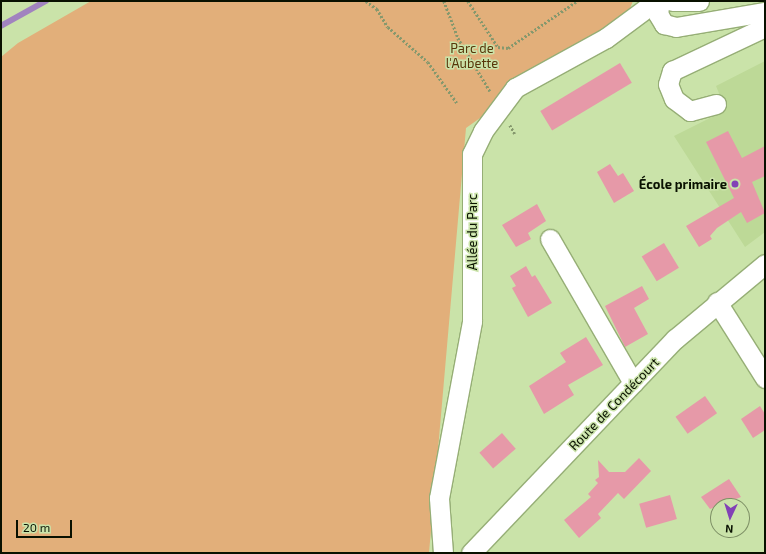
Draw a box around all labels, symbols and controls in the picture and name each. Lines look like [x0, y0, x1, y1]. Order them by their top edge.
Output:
park label: Parc de l'Aubette [446, 41, 498, 72]
place label: École primaire [639, 176, 727, 192]
marker: École primaire [730, 179, 740, 189]
street label: Allée du Parc [464, 194, 480, 270]
street label: Route de Condécourt [566, 354, 662, 454]
north arrow [710, 498, 750, 538]
scale bar [18, 512, 74, 538]
text: 20 m [23, 520, 50, 534]
text: N [725, 523, 734, 536]

